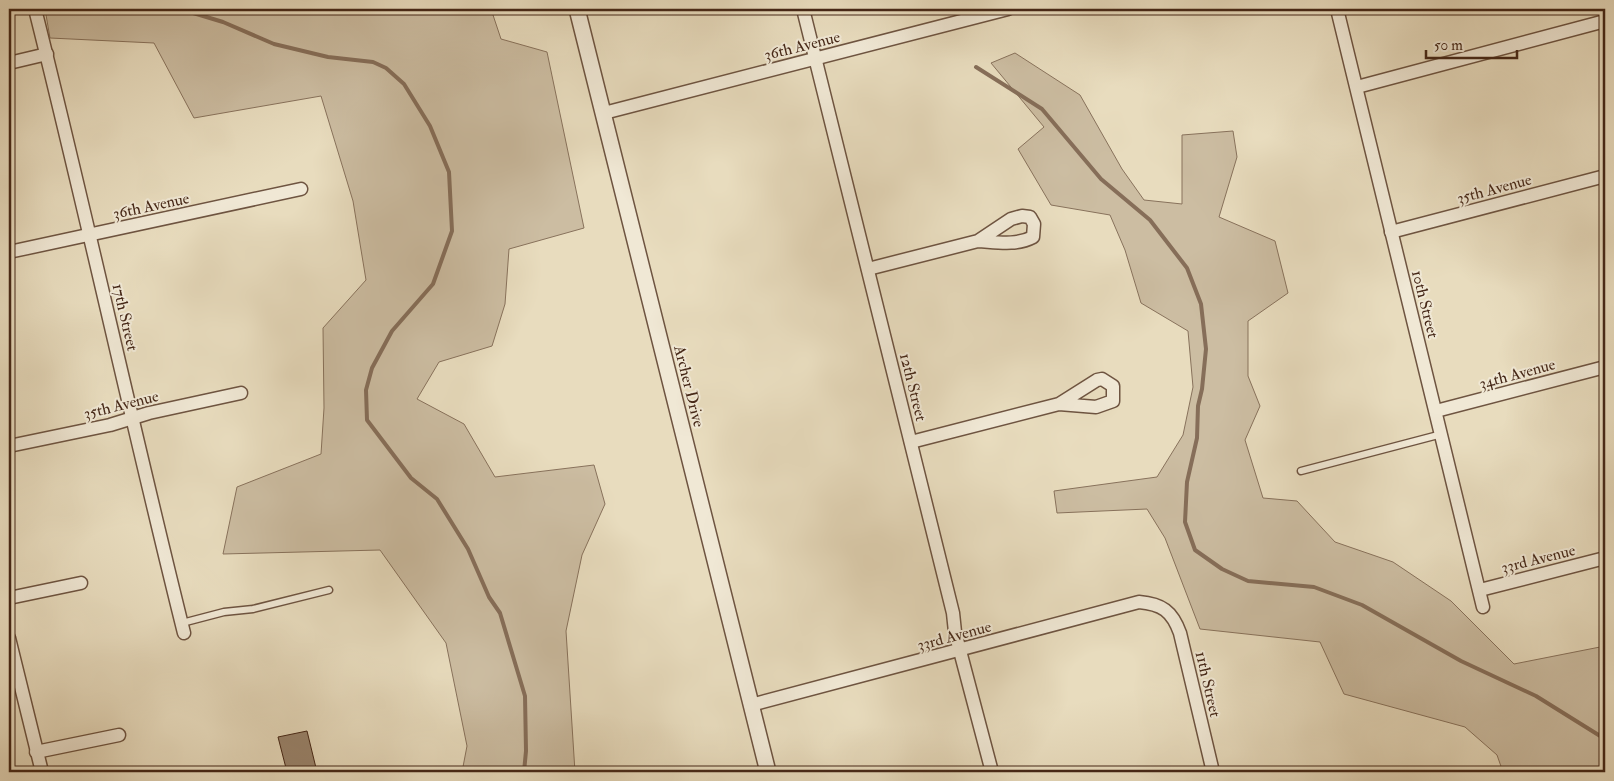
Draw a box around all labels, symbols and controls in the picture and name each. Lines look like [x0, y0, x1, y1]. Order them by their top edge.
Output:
street label: 36th Avenue [762, 27, 843, 65]
scale bar [1426, 28, 1518, 60]
text: 50 m [1434, 36, 1463, 55]
street label: 35th Avenue [1455, 169, 1534, 209]
street label: 36th Avenue [111, 188, 191, 224]
street label: 10th Street [1407, 268, 1443, 340]
street label: 17th Street [108, 282, 142, 353]
street label: Archer Drive [669, 342, 709, 429]
street label: 12th Street [895, 351, 931, 423]
street label: 34th Avenue [1477, 354, 1558, 394]
street label: 35th Avenue [82, 386, 161, 424]
street label: 33rd Avenue [1499, 540, 1578, 578]
street label: 33rd Avenue [915, 616, 994, 655]
street label: 11th Street [1191, 649, 1225, 719]

